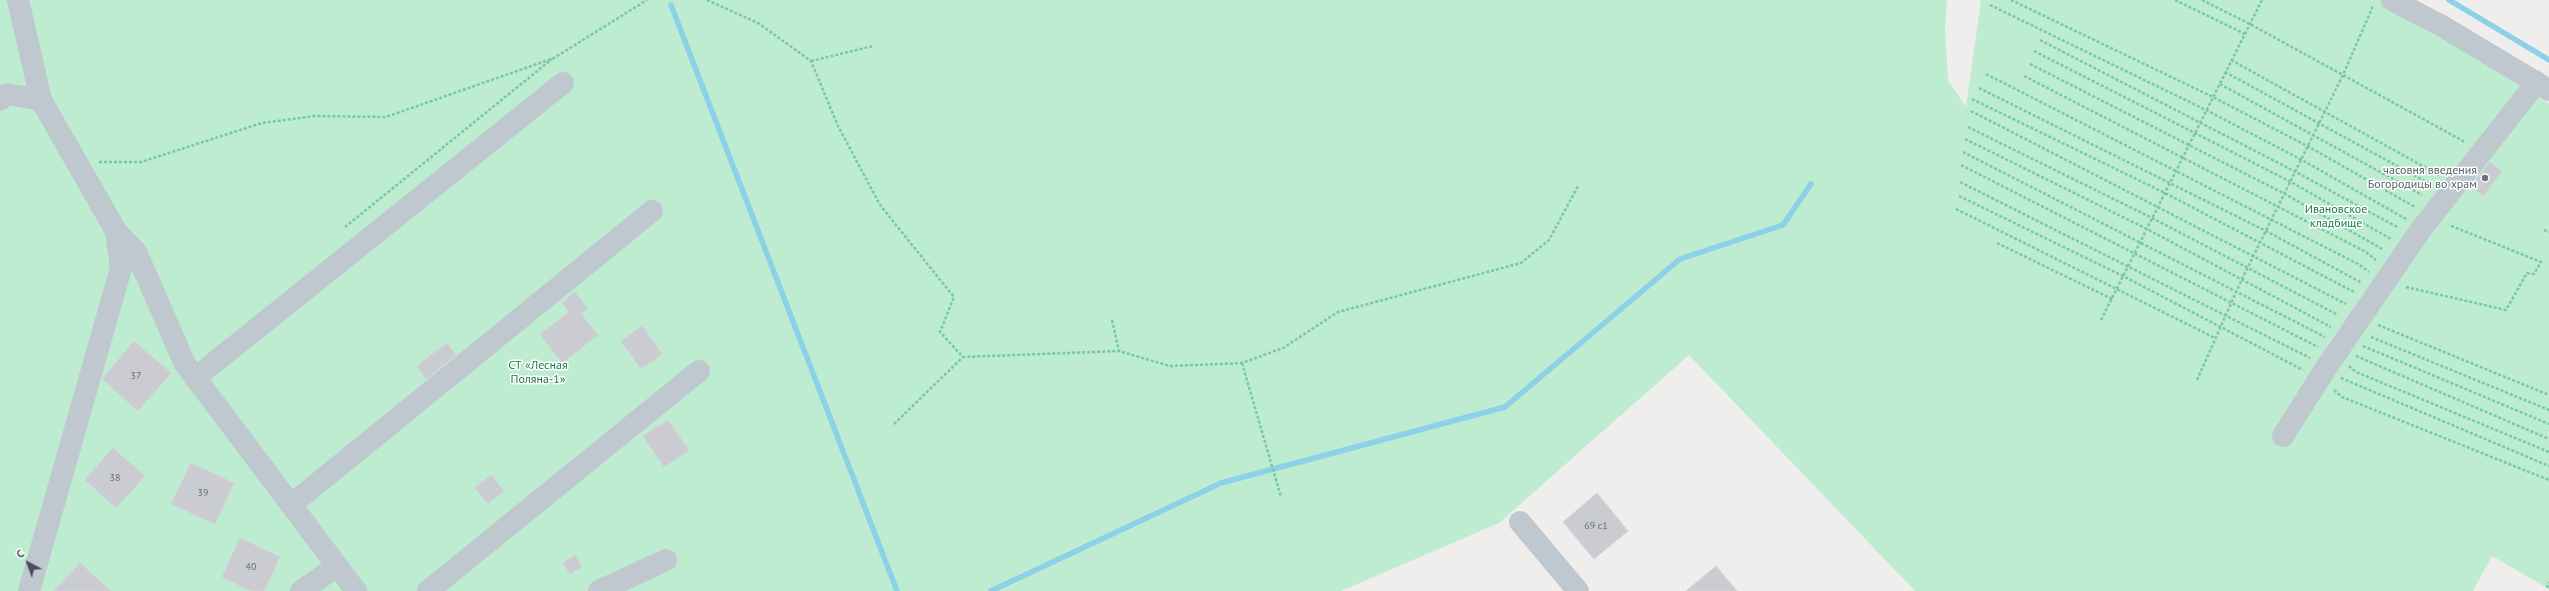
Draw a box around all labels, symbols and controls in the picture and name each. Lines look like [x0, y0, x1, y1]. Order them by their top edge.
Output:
place label: часовня введения Богородицы во храм [2368, 164, 2477, 192]
marker: часовня введения Богородицы во храм [2480, 173, 2490, 183]
park label: Ивановское кладбище [2305, 203, 2367, 231]
park label: СТ «Лесная Поляна-1» [508, 359, 568, 387]
house number: 37 [131, 370, 141, 382]
house number: 38 [110, 472, 120, 484]
house number: 39 [198, 487, 208, 499]
house number: 69 с1 [1584, 520, 1608, 532]
north arrow [8, 543, 48, 583]
text: С [13, 547, 27, 561]
house number: 40 [246, 561, 256, 573]

